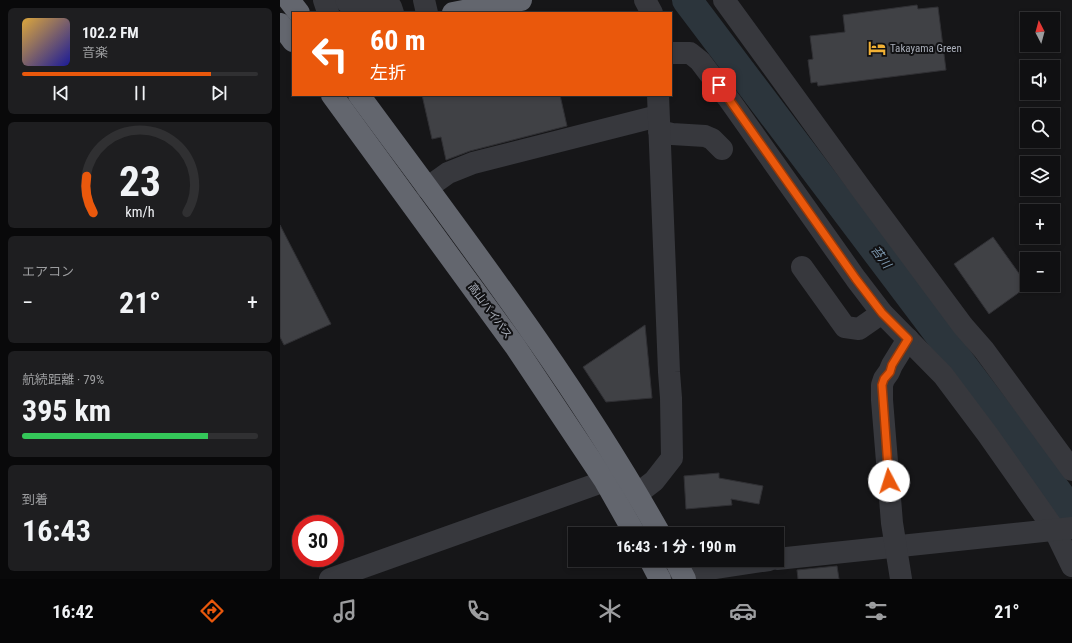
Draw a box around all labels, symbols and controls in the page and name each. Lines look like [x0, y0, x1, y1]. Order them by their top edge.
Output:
north arrow [1020, 12, 1060, 52]
map controls [1020, 12, 1060, 292]
text: 102.2 FM [82, 24, 139, 42]
text: 60 m [370, 24, 426, 57]
icon: left [304, 28, 356, 80]
hotel icon: Takayama Green [867, 38, 887, 58]
place label: Takayama Green [890, 42, 962, 55]
text: 音楽 [82, 45, 108, 60]
button: sound [1020, 60, 1060, 100]
text: 左折 [370, 62, 406, 83]
pin [702, 68, 736, 102]
icon: arrive [708, 74, 730, 96]
icon: previous [50, 82, 72, 104]
icon: pause [129, 82, 151, 104]
icon: next [208, 82, 230, 104]
button: search [1020, 108, 1060, 148]
button: layers [1020, 156, 1060, 196]
text: 23 [119, 157, 161, 206]
text: km/h [125, 204, 155, 220]
button: + [1020, 204, 1060, 244]
water label: 苔川 [868, 243, 895, 272]
button: − [1020, 252, 1060, 292]
text: エアコン [22, 264, 74, 279]
street label: 高山バイパス [465, 281, 515, 341]
text: 21° [119, 285, 161, 320]
text: − [22, 290, 33, 315]
text: + [247, 290, 258, 315]
text: 航続距離 · 79% [22, 372, 104, 387]
text: 395 km [22, 393, 111, 428]
position arrow [868, 460, 910, 502]
text: 到着 [22, 492, 48, 507]
text: 16:43 [22, 513, 91, 548]
speed limit sign: 30 [292, 515, 344, 567]
text: 16:43 · 1 分 · 190 m [616, 538, 736, 556]
icon: directions [198, 597, 226, 625]
icon: music [331, 597, 359, 625]
icon: phone [464, 597, 492, 625]
icon: climate [596, 597, 624, 625]
icon: car [729, 597, 757, 625]
icon: filters [862, 597, 890, 625]
text: 16:42 [52, 601, 94, 622]
text: 21° [994, 601, 1020, 622]

